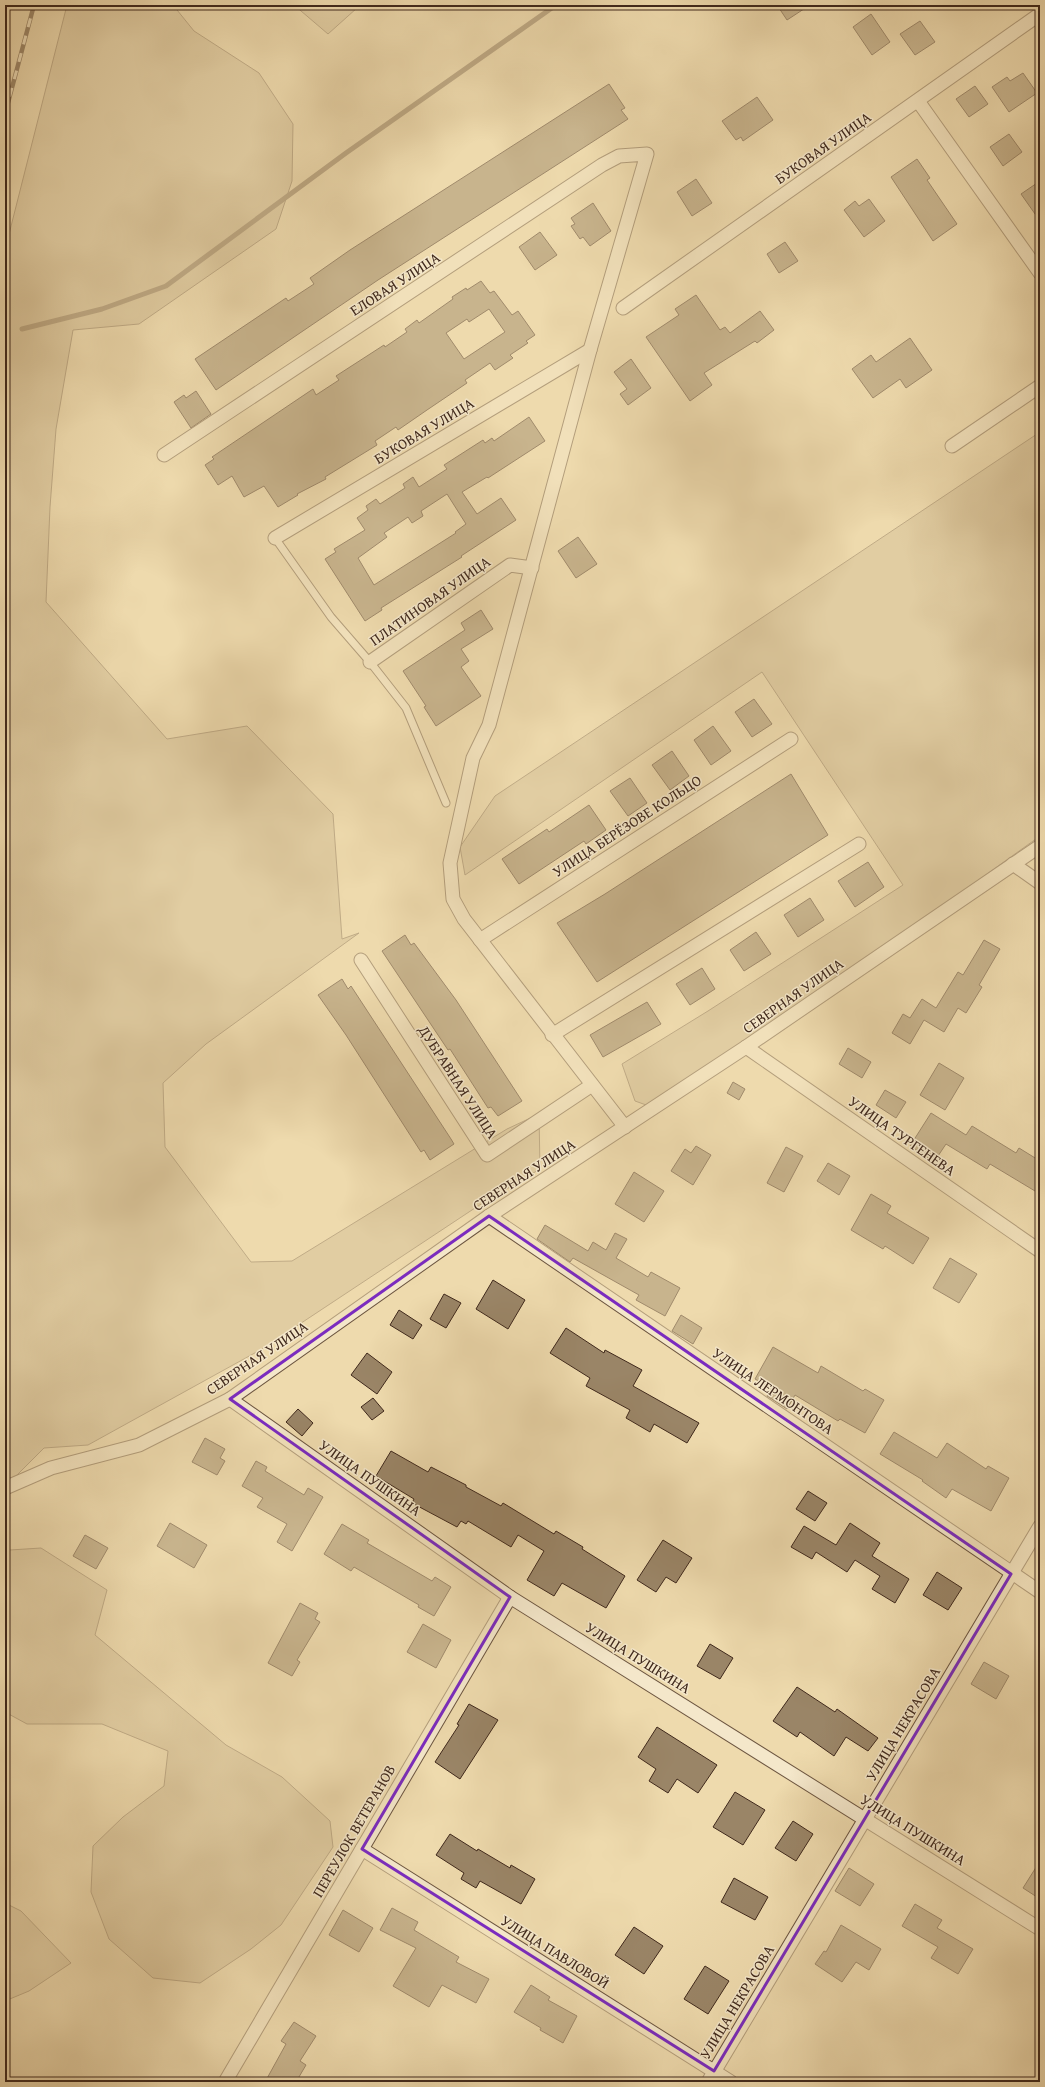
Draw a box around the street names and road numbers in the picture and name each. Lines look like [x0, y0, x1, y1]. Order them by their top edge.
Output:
street label: БУКОВАЯ УЛИЦА [770, 107, 875, 189]
street label: ЕЛОВАЯ УЛИЦА [346, 247, 444, 321]
street label: БУКОВАЯ УЛИЦА [370, 392, 478, 469]
street label: ПЛАТИНОВАЯ УЛИЦА [365, 551, 494, 650]
street label: УЛИЦА БЕРЁЗОВЕ КОЛЬЦО [548, 769, 705, 882]
street label: СЕВЕРНАЯ УЛИЦА [738, 953, 847, 1038]
street label: ДУБРАВНАЯ УЛИЦА [413, 1020, 503, 1143]
street label: УЛИЦА ТУРГЕНЕВА [844, 1091, 960, 1180]
street label: СЕВЕРНАЯ УЛИЦА [468, 1133, 579, 1216]
street label: СЕВЕРНАЯ УЛИЦА [202, 1316, 312, 1399]
street label: УЛИЦА ЛЕРМОНТОВА [709, 1342, 838, 1439]
street label: УЛИЦА ПУШКИНА [315, 1434, 426, 1521]
street label: УЛИЦА ПУШКИНА [582, 1617, 695, 1698]
street label: УЛИЦА НЕКРАСОВА [860, 1663, 945, 1785]
street label: ПЕРЕУЛОК ВЕТЕРАНОВ [307, 1761, 400, 1901]
street label: УЛИЦА ПУШКИНА [857, 1789, 970, 1870]
street label: УЛИЦА ПАВЛОВОЙ [497, 1910, 614, 1993]
street label: УЛИЦА НЕКРАСОВА [694, 1941, 779, 2063]

